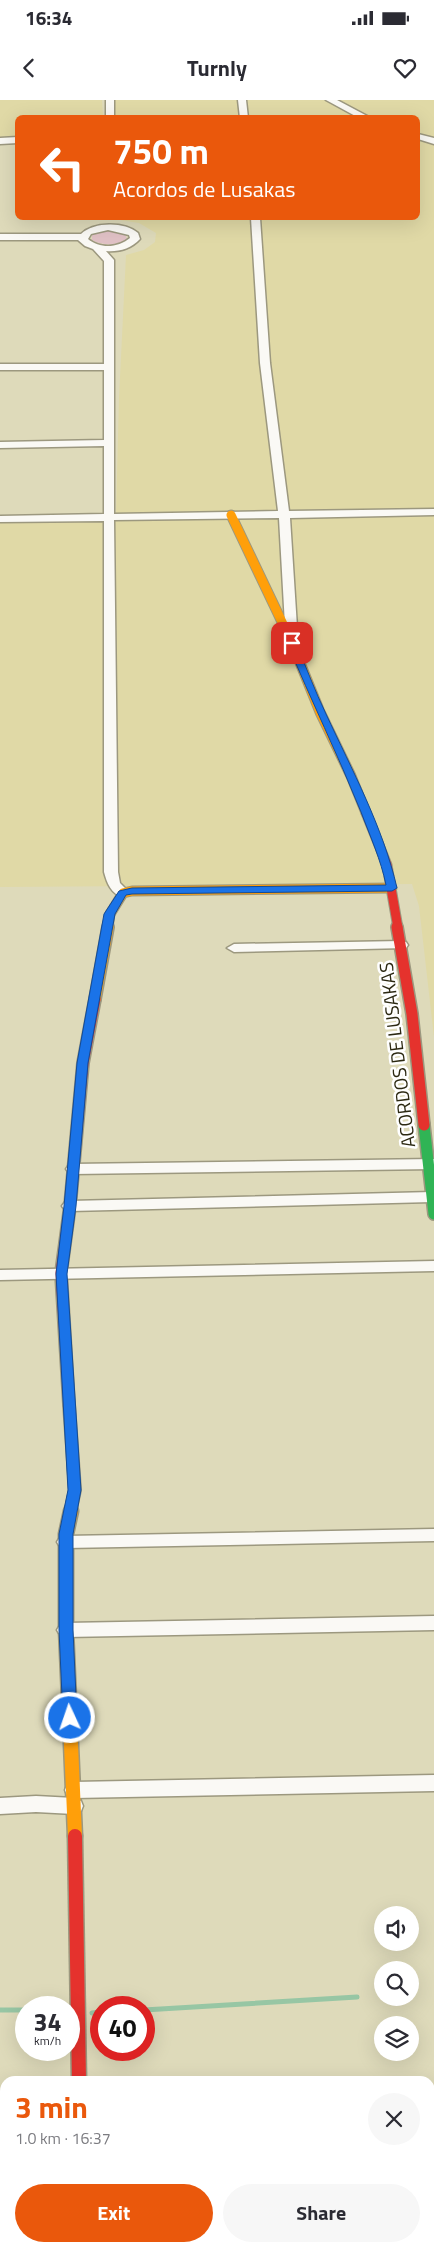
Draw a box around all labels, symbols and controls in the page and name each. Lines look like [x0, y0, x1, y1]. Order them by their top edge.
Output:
text: 16:34 [25, 3, 72, 32]
text: Turnly [187, 51, 247, 85]
icon: back [15, 54, 43, 82]
icon: heart [391, 54, 419, 82]
text: 750 m [113, 124, 209, 178]
icon: left [30, 135, 95, 200]
text: Acordos de Lusakas [113, 172, 295, 206]
pin [271, 622, 313, 664]
icon: arrive [278, 629, 306, 657]
street label: ACORDOS DE LUSAKAS [371, 961, 422, 1149]
position arrow [43, 1691, 95, 1743]
map controls [374, 1906, 419, 2061]
button: sound [374, 1906, 419, 1951]
button: search [374, 1961, 419, 2006]
speed limit sign: 40 [90, 1996, 155, 2061]
text: 34 [33, 2003, 62, 2041]
button: layers [374, 2016, 419, 2061]
text: km/h [34, 2031, 61, 2050]
text: 3 min [15, 2084, 88, 2130]
button: close [368, 2093, 420, 2145]
text: 1.0 km · 16:37 [15, 2126, 111, 2150]
button: Exit [15, 2184, 213, 2242]
button: Share [223, 2184, 420, 2242]

